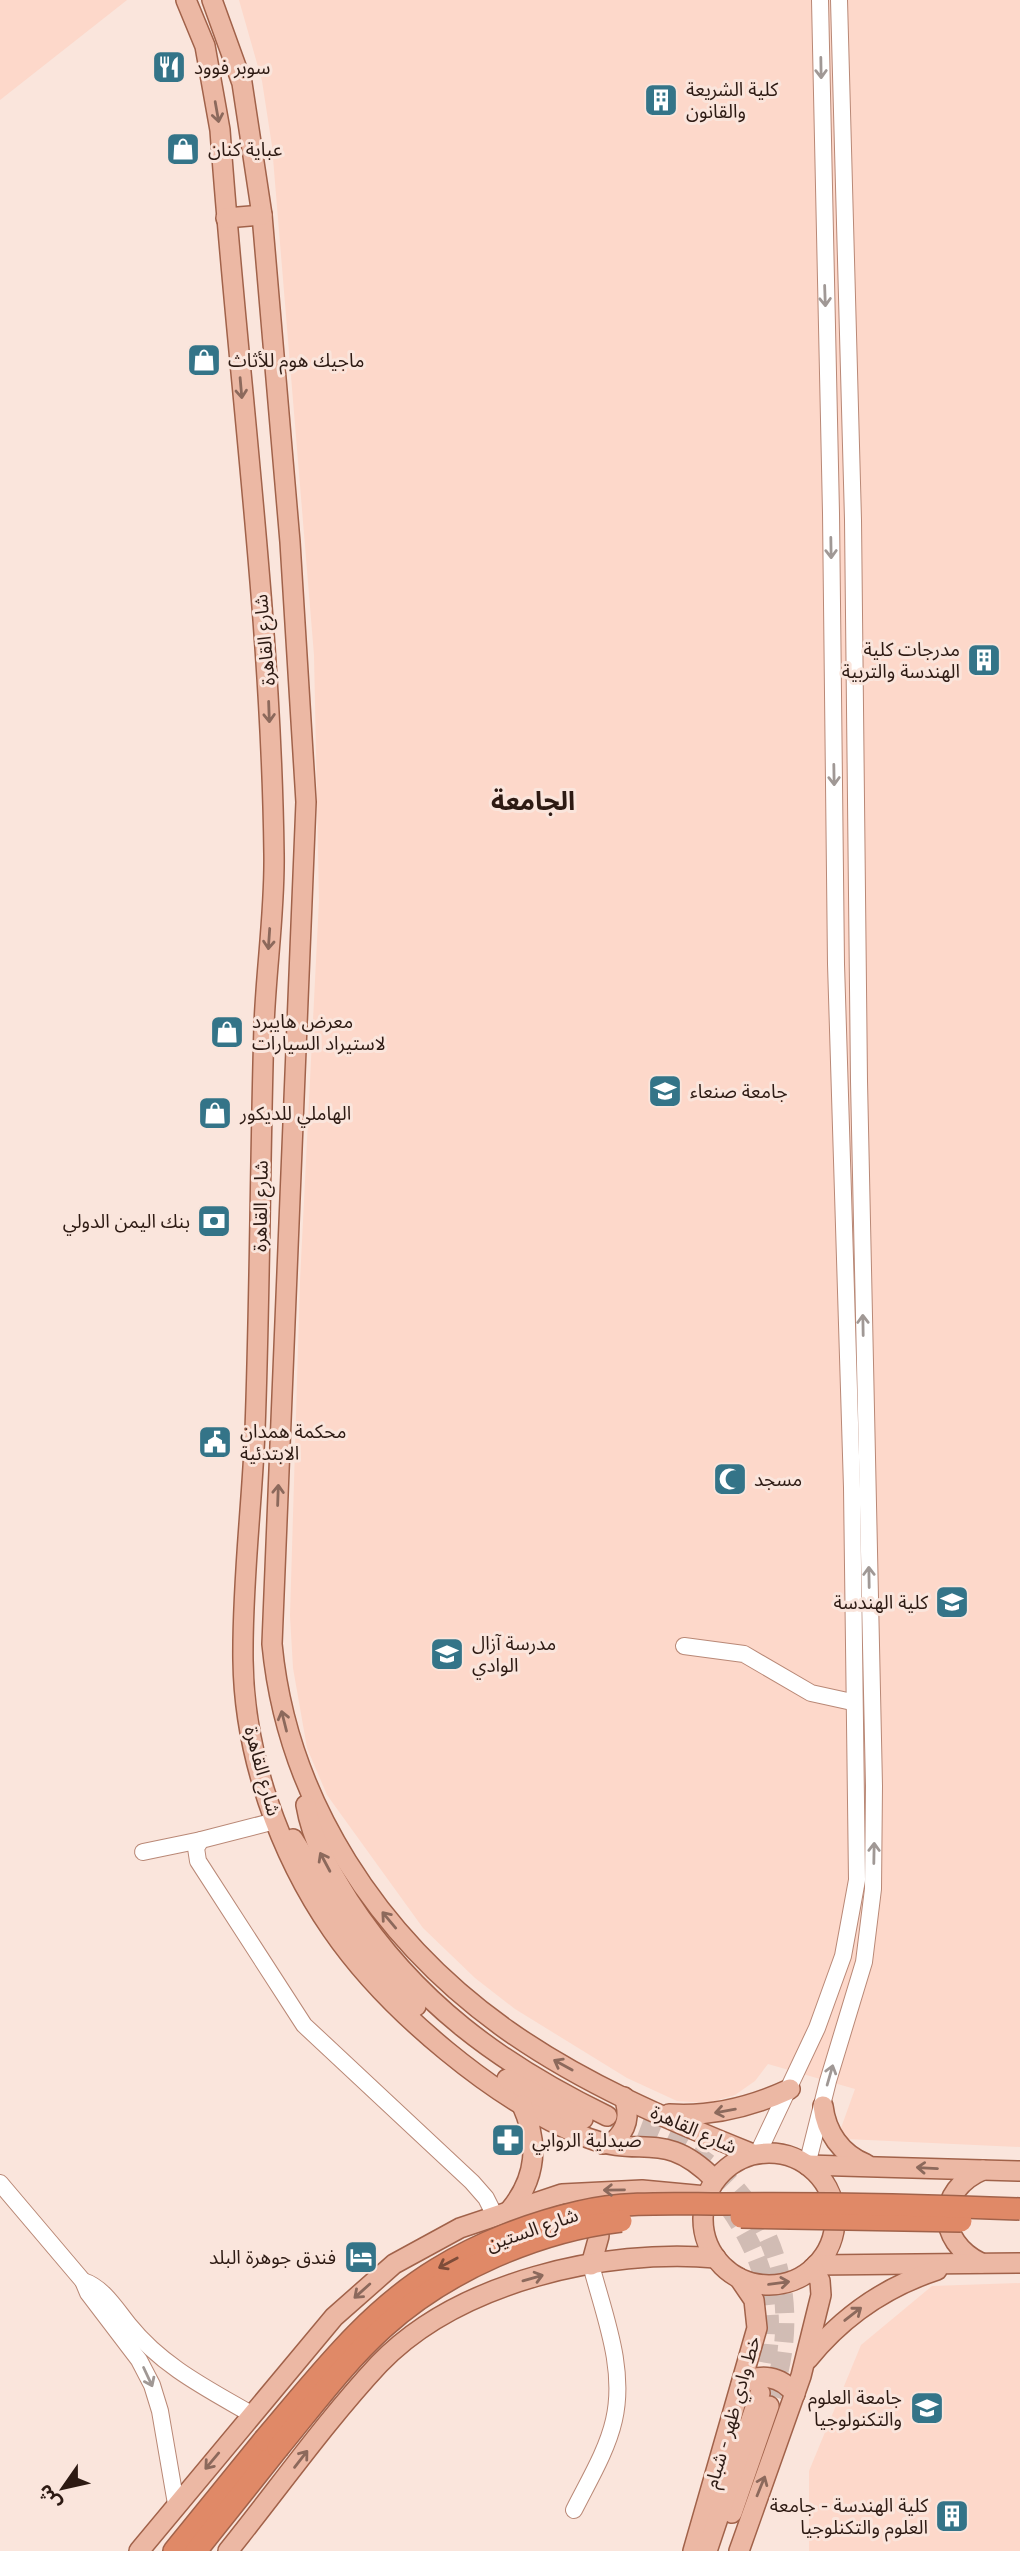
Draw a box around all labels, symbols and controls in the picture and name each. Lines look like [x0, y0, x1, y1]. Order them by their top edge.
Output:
restaurant icon: سوبر فوود [150, 48, 188, 86]
place label: سوبر فوود [194, 55, 270, 81]
one-way arrow [814, 56, 828, 79]
place label: كلية الشريعة والقانون [686, 77, 779, 125]
building icon: كلية الشريعة والقانون [642, 81, 680, 119]
one-way arrow [211, 100, 224, 123]
shop icon: عباية كنان [164, 130, 202, 168]
place label: عباية كنان [208, 137, 282, 163]
one-way arrow [818, 284, 832, 307]
shop icon: ماجيك هوم للأثاث [185, 341, 223, 379]
place label: ماجيك هوم للأثاث [228, 348, 365, 375]
one-way arrow [235, 376, 248, 398]
one-way arrow [825, 536, 838, 559]
street label: شارع القاهرة [248, 593, 282, 687]
place label: مدرجات كلية الهندسة والتربية [842, 637, 960, 685]
building icon: مدرجات كلية الهندسة والتربية [965, 641, 1003, 679]
one-way arrow [262, 700, 275, 723]
one-way arrow [827, 763, 841, 786]
district label: الجامعة [491, 784, 575, 819]
one-way arrow [263, 927, 276, 950]
place label: معرض هايبرد لاستيراد السيارات [252, 1009, 386, 1057]
shop icon: معرض هايبرد لاستيراد السيارات [208, 1013, 246, 1051]
school or university icon: جامعة صنعاء [646, 1072, 684, 1110]
place label: جامعة صنعاء [690, 1079, 788, 1105]
shop icon: الهاملي للديكور [196, 1094, 234, 1132]
place label: الهاملي للديكور [239, 1101, 351, 1128]
street label: شارع القاهرة [247, 1160, 275, 1252]
bank icon: بنك اليمن الدولي [195, 1202, 233, 1240]
place label: بنك اليمن الدولي [63, 1209, 190, 1236]
one-way arrow [857, 1314, 870, 1337]
place label: محكمة همدان الابتدئية [240, 1419, 346, 1467]
public building icon: محكمة همدان الابتدئية [196, 1423, 234, 1461]
mosque icon: مسجد [711, 1460, 749, 1498]
place label: مسجد [754, 1467, 802, 1493]
one-way arrow [272, 1483, 285, 1506]
one-way arrow [862, 1565, 876, 1588]
school or university icon: كلية الهندسة [933, 1583, 971, 1621]
place label: كلية الهندسة [833, 1590, 929, 1616]
place label: مدرسة آزال الوادي [472, 1631, 556, 1680]
school or university icon: مدرسة آزال الوادي [428, 1635, 466, 1673]
one-way arrow [277, 1710, 290, 1733]
street label: شارع القاهرة [238, 1724, 286, 1819]
one-way arrow [867, 1842, 880, 1865]
one-way arrow [318, 1852, 332, 1872]
one-way arrow [382, 1912, 397, 1930]
one-way arrow [554, 2058, 574, 2072]
one-way arrow [824, 2064, 837, 2087]
street label: شارع القاهرة [646, 2099, 741, 2160]
one-way arrow [714, 2104, 737, 2118]
pharmacy icon: صيدلية الروابي [489, 2121, 527, 2159]
place label: صيدلية الروابي [532, 2128, 642, 2155]
one-way arrow [916, 2161, 939, 2174]
one-way arrow [603, 2183, 626, 2197]
street label: شارع الستين [483, 2202, 582, 2258]
hotel icon: فندق جوهرة البلد [342, 2238, 380, 2276]
place label: فندق جوهرة البلد [209, 2245, 336, 2271]
one-way arrow [438, 2257, 459, 2270]
one-way arrow [522, 2271, 544, 2284]
one-way arrow [767, 2276, 790, 2289]
one-way arrow [353, 2283, 371, 2299]
one-way arrow [843, 2307, 862, 2322]
street label: خط وادي ظهر - شبام [699, 2333, 768, 2492]
one-way arrow [142, 2366, 155, 2387]
place label: جامعة العلوم والتكنولوجيا [808, 2385, 902, 2433]
school or university icon: جامعة العلوم والتكنولوجيا [908, 2389, 946, 2427]
one-way arrow [294, 2451, 309, 2469]
one-way arrow [204, 2452, 220, 2470]
north arrow [28, 2453, 98, 2523]
one-way arrow [755, 2476, 768, 2498]
text: ش [32, 2479, 68, 2515]
place label: كلية الهندسة - جامعة العلوم والتكنلوجيا [770, 2493, 929, 2542]
building icon: كلية الهندسة - جامعة العلوم والتكنلوجيا [933, 2497, 971, 2535]

